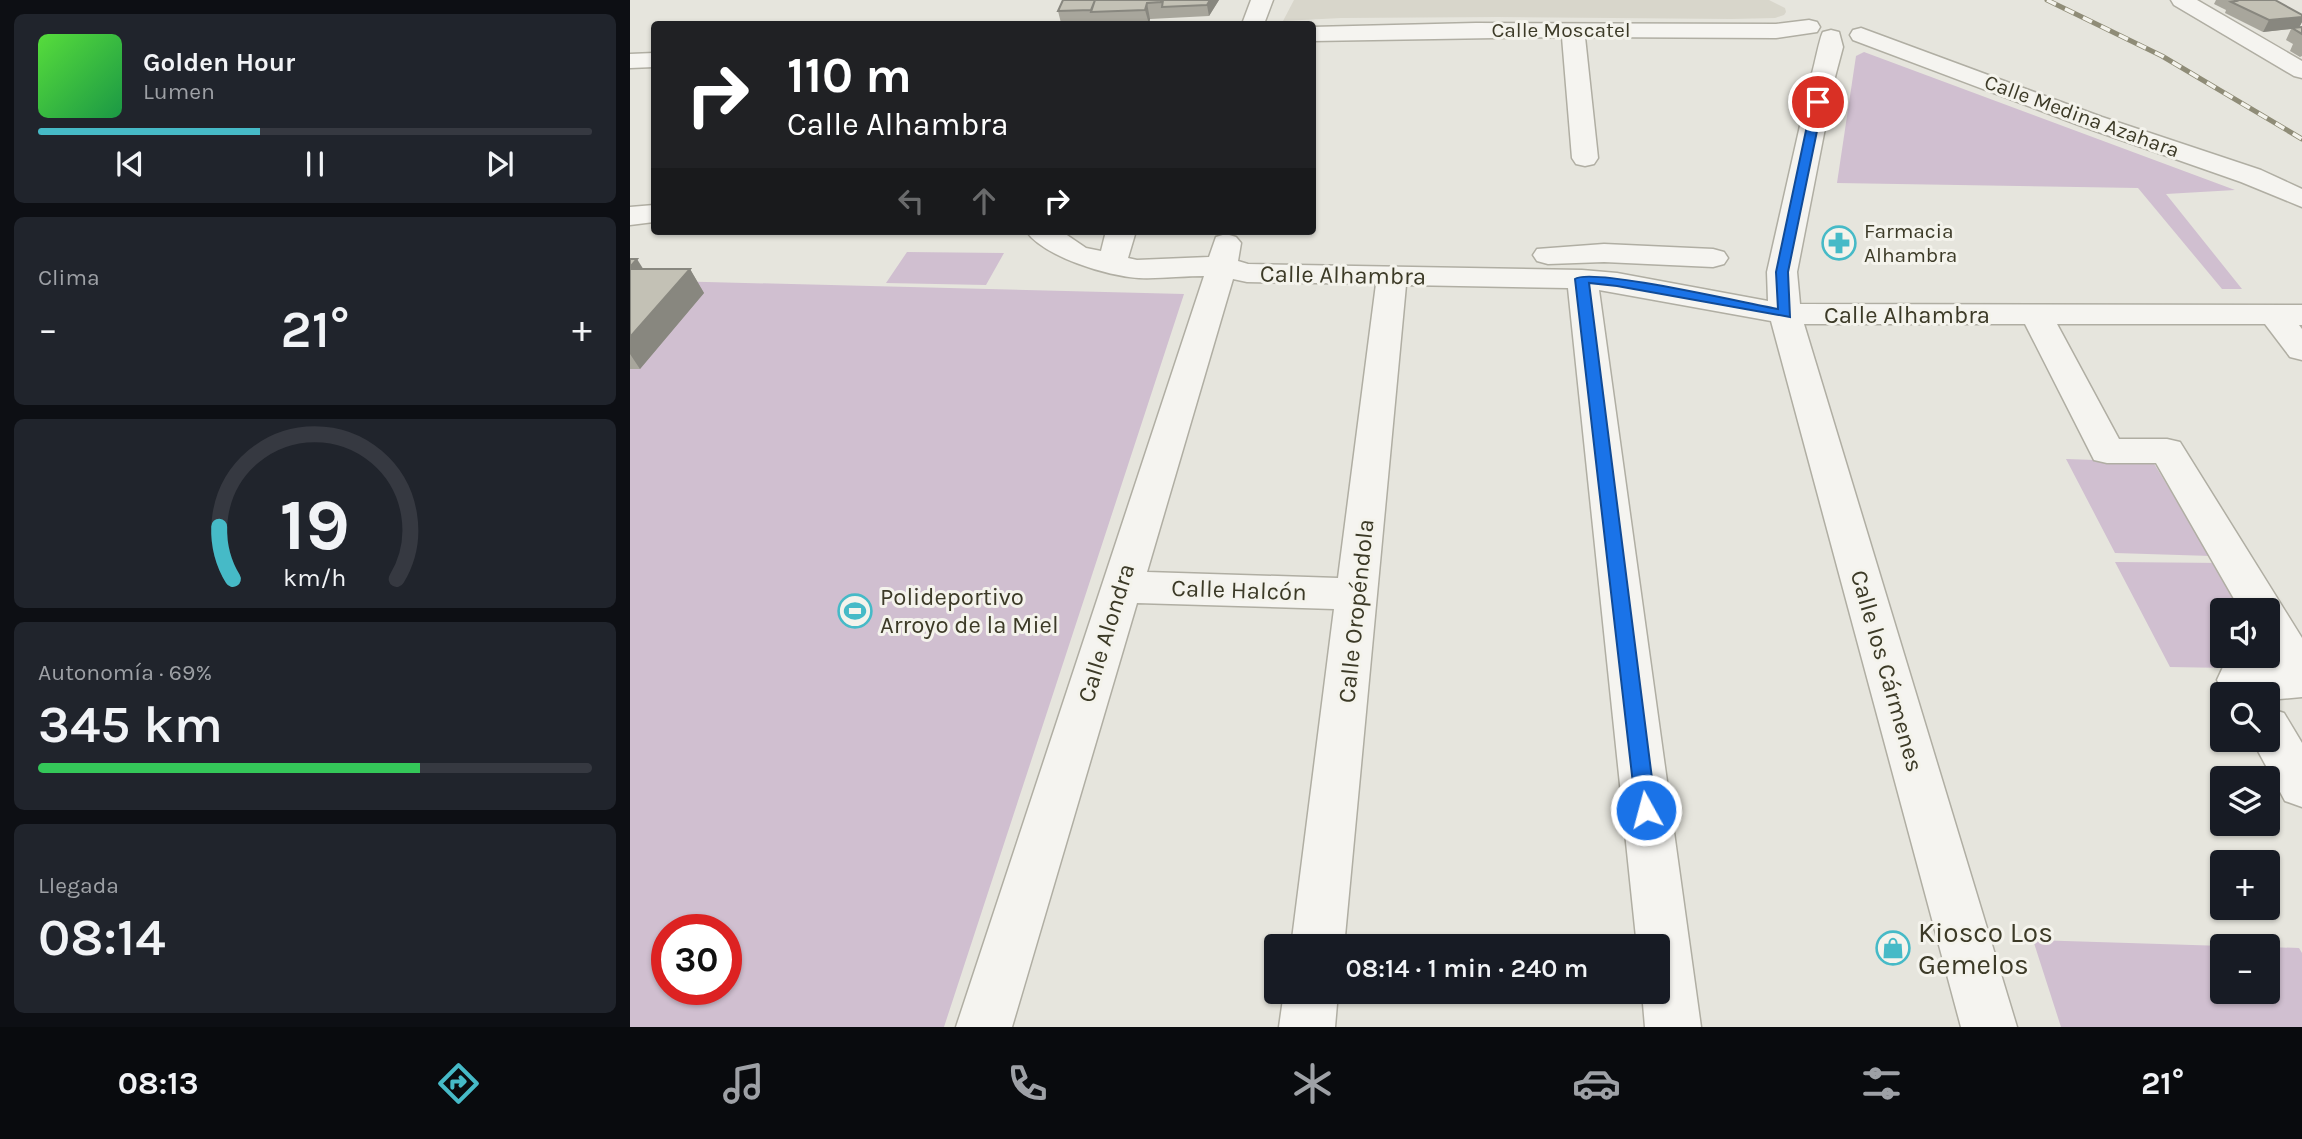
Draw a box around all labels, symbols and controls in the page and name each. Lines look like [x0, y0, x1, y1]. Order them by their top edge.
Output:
street label: Calle Moscatel [1491, 18, 1631, 42]
text: Golden Hour [143, 47, 295, 78]
text: 110 m [787, 47, 912, 104]
icon: right [672, 49, 763, 140]
street label: Calle Medina Azahara [1981, 70, 2183, 162]
pin [1788, 72, 1848, 132]
text: Lumen [143, 78, 215, 105]
icon: arrive [1799, 83, 1837, 121]
text: Calle Alhambra [787, 106, 1009, 143]
icon: previous [111, 145, 149, 183]
icon: pause [296, 145, 334, 183]
icon: next [481, 145, 519, 183]
icon: left [892, 182, 930, 220]
icon: ahead [965, 182, 1003, 220]
icon: right [1038, 182, 1076, 220]
place label: Farmacia Alhambra [1864, 219, 1957, 267]
pharmacy icon: Farmacia Alhambra [1820, 224, 1858, 262]
street label: Calle Alhambra [1260, 260, 1426, 290]
text: Clima [38, 264, 100, 291]
text: 21° [281, 299, 349, 360]
street label: Calle Alhambra [1824, 301, 1990, 329]
text: − [38, 307, 58, 352]
text: + [572, 307, 592, 352]
text: 19 [280, 483, 350, 568]
street label: Calle Oropéndola [1332, 518, 1380, 704]
street label: Calle Alondra [1072, 560, 1140, 706]
text: km/h [283, 563, 347, 592]
street label: Calle los Cármenes [1845, 567, 1929, 775]
street label: Calle Halcón [1171, 574, 1307, 606]
place label: Polideportivo Arroyo de la Miel [880, 583, 1059, 639]
sports icon: Polideportivo Arroyo de la Miel [836, 592, 874, 630]
map controls [2210, 598, 2280, 1004]
button: sound [2210, 598, 2280, 668]
text: Autonomía · 69% [38, 659, 212, 686]
button: search [2210, 682, 2280, 752]
text: 345 km [38, 694, 223, 755]
button: layers [2210, 766, 2280, 836]
position arrow [1609, 773, 1683, 847]
button: + [2210, 850, 2280, 920]
text: Llegada [38, 872, 119, 899]
text: 08:14 [38, 907, 166, 968]
speed limit sign: 30 [651, 914, 742, 1005]
place label: Kiosco Los Gemelos [1918, 916, 2053, 981]
shop icon: Kiosco Los Gemelos [1874, 929, 1912, 967]
button: − [2210, 934, 2280, 1004]
text: 08:14 · 1 min · 240 m [1346, 953, 1588, 984]
icon: directions [434, 1059, 483, 1108]
icon: music [719, 1059, 768, 1108]
icon: phone [1003, 1059, 1052, 1108]
icon: climate [1288, 1059, 1337, 1108]
icon: car [1572, 1059, 1621, 1108]
icon: filters [1857, 1059, 1906, 1108]
text: 08:13 [118, 1065, 199, 1102]
text: 21° [2141, 1065, 2184, 1102]

